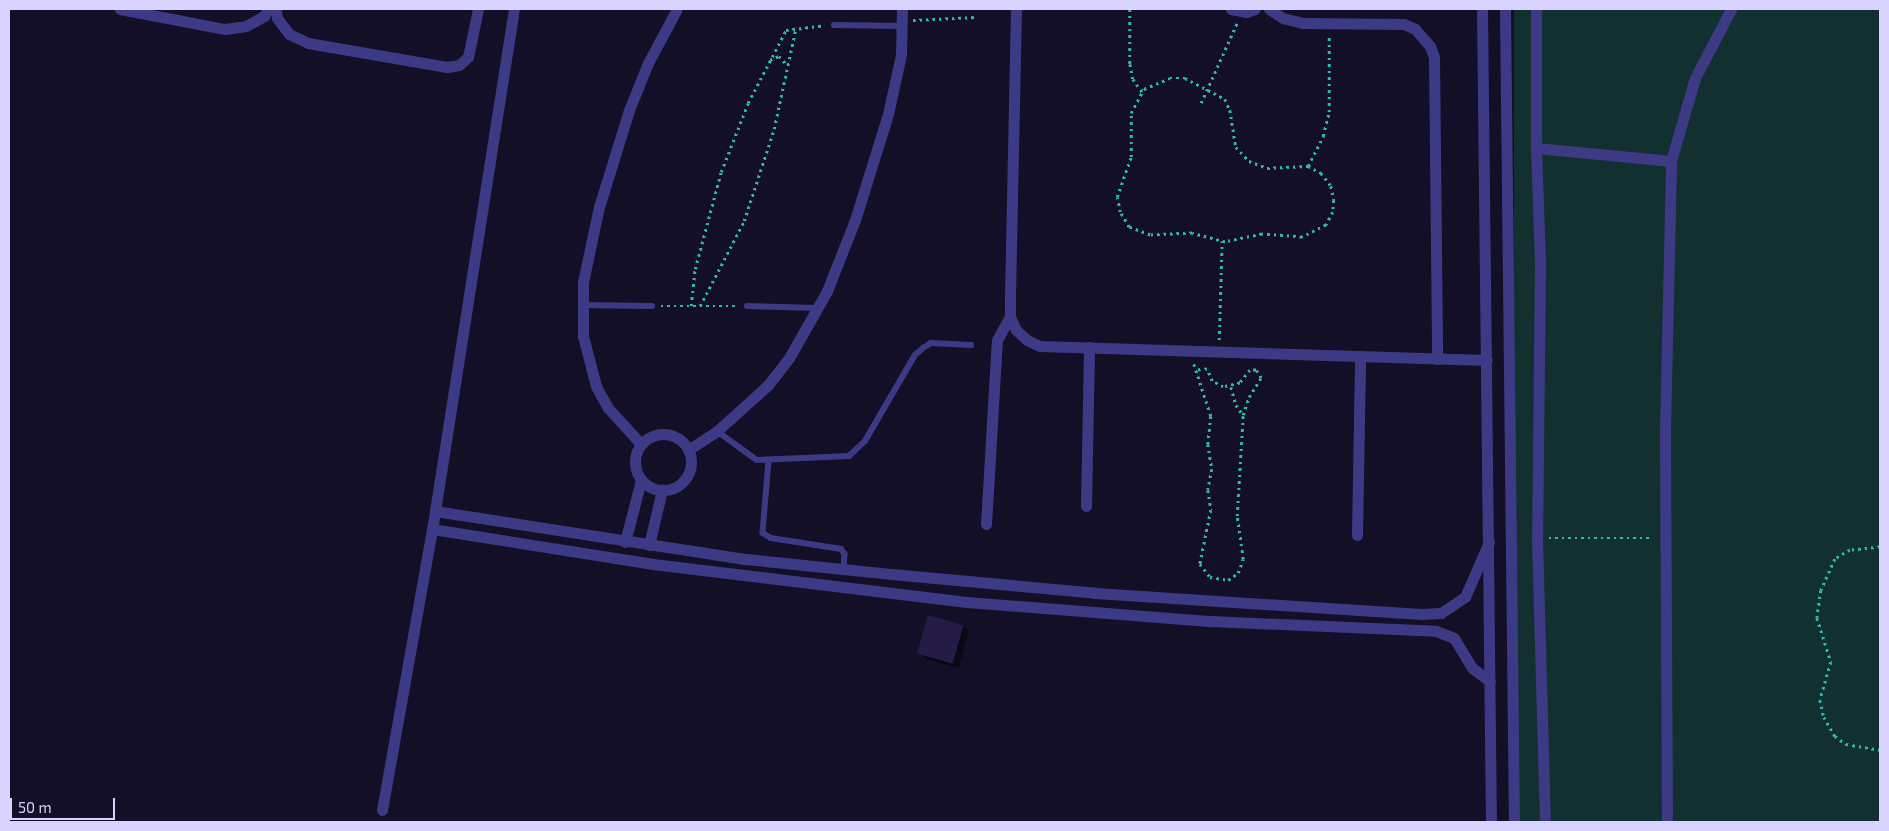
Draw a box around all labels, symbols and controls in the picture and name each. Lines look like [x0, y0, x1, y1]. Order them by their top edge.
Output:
scale bar [12, 788, 118, 820]
text: 50 m [18, 798, 52, 816]

